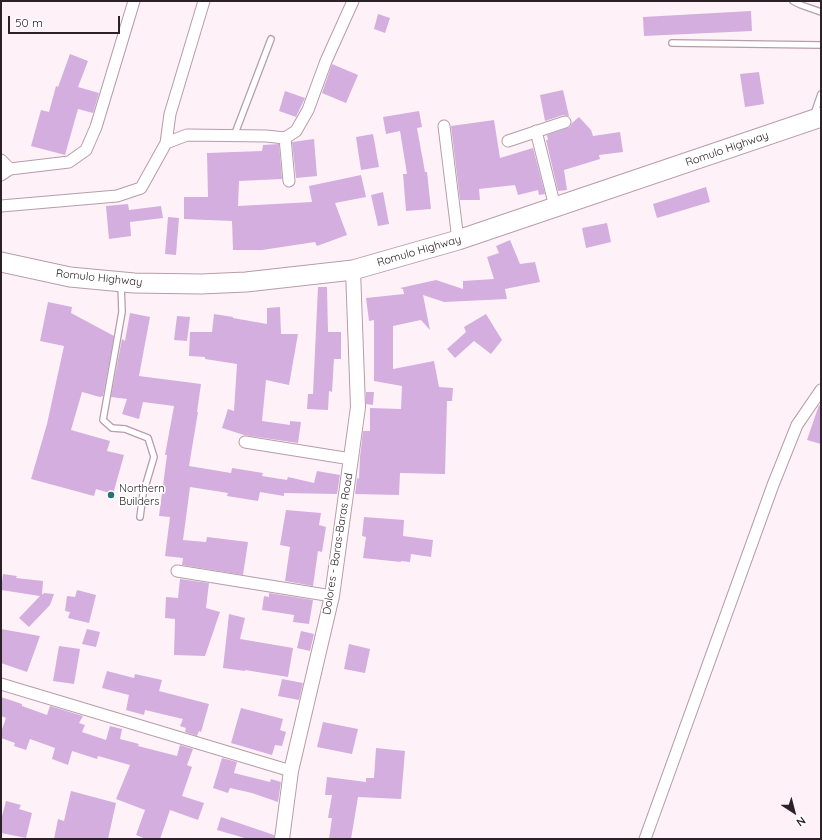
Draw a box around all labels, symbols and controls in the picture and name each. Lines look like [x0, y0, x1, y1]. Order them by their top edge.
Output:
scale bar [10, 8, 122, 34]
text: 50 m [15, 15, 43, 30]
street label: Romulo Highway [684, 129, 770, 169]
street label: Romulo Highway [375, 233, 463, 269]
street label: Romulo Highway [55, 267, 143, 289]
street label: Dolores - Baras-Baras Road [320, 472, 356, 616]
place label: Northern Builders [119, 482, 165, 508]
marker: Northern Builders [106, 490, 116, 500]
north arrow [774, 792, 814, 832]
text: N [794, 814, 808, 830]

